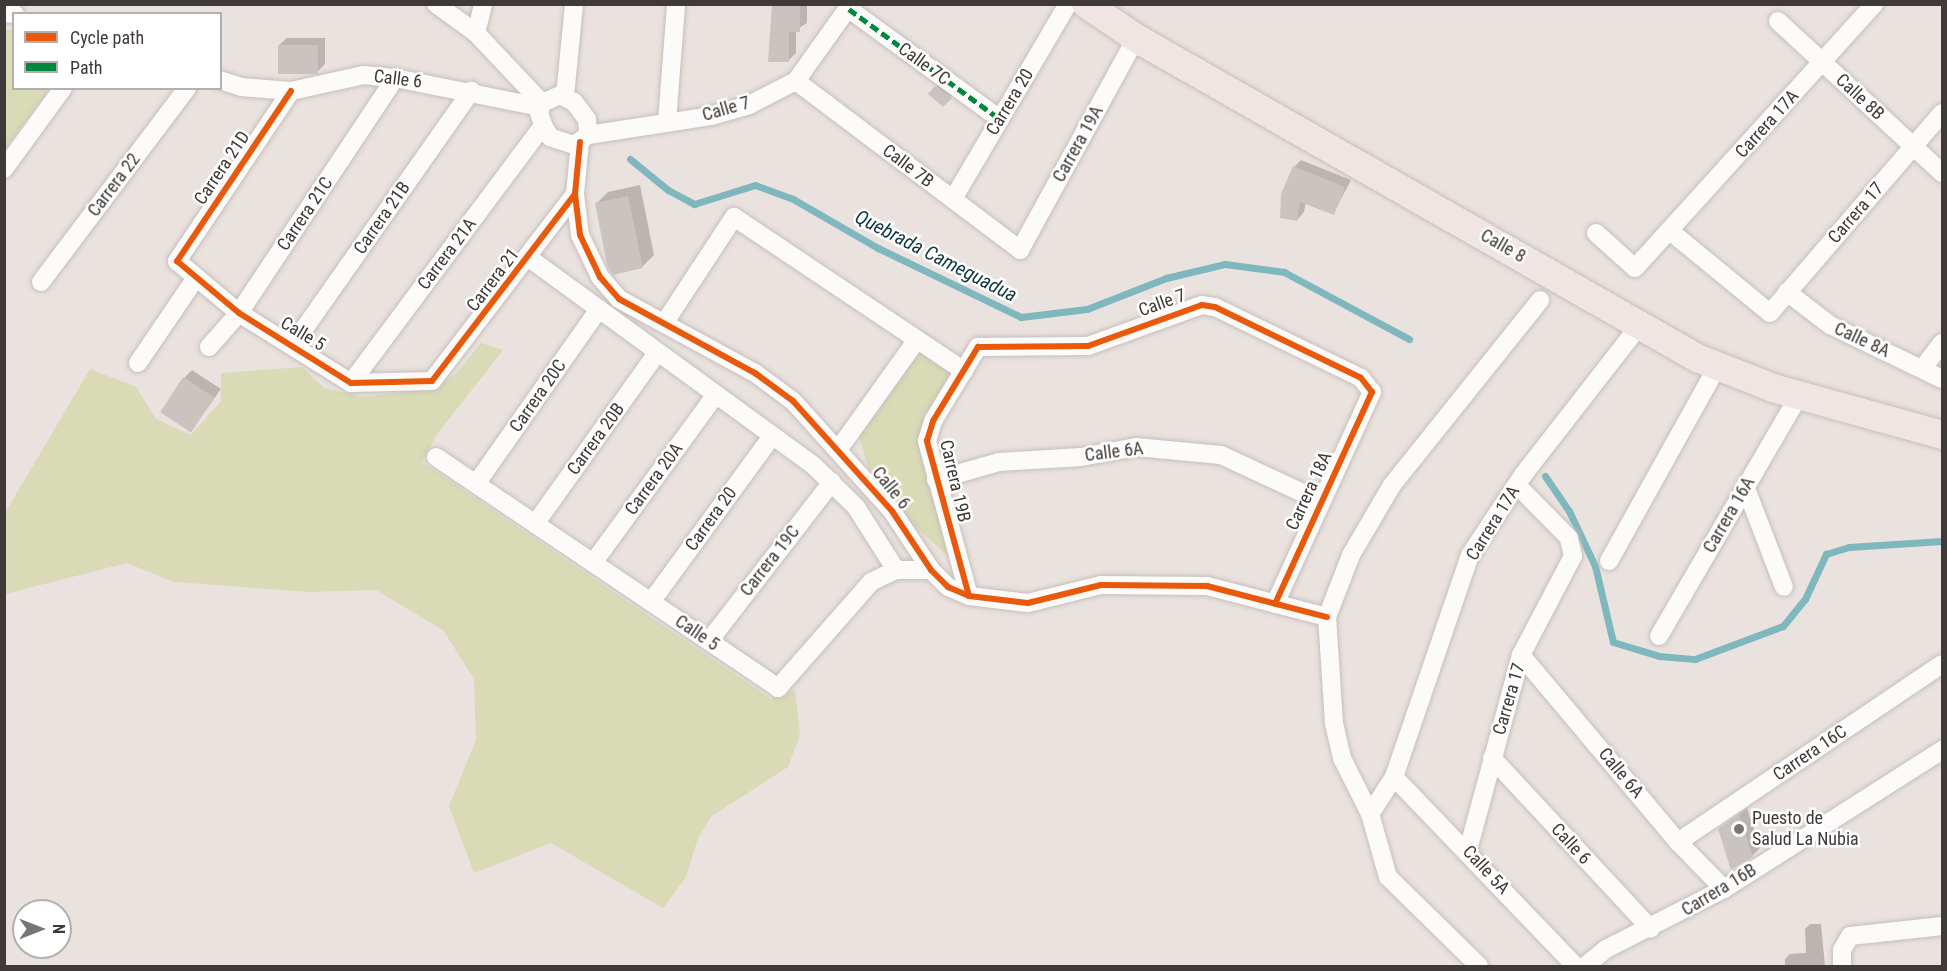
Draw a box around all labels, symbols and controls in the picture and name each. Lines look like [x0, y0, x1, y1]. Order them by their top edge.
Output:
legend [12, 12, 222, 90]
text: Cycle path [70, 27, 144, 48]
street label: Calle 7C [894, 38, 954, 90]
text: Path [70, 57, 103, 78]
street label: Calle 6 [373, 65, 423, 93]
street label: Carrera 20 [982, 65, 1038, 139]
street label: Calle 8B [1831, 69, 1889, 125]
street label: Carrera 17A [1731, 86, 1803, 162]
street label: Calle 7 [700, 92, 752, 126]
street label: Carrera 19A [1048, 102, 1108, 186]
street label: Carrera 21D [190, 127, 254, 209]
street label: Calle 7B [878, 140, 938, 192]
street label: Carrera 22 [83, 149, 145, 221]
street label: Carrera 21C [273, 173, 337, 255]
street label: Carrera 21B [349, 178, 415, 258]
street label: Carrera 17 [1824, 178, 1888, 248]
water label: Quebrada Cameguadua [851, 205, 1021, 307]
street label: Carrera 21A [413, 214, 481, 294]
street label: Calle 8 [1477, 225, 1529, 267]
street label: Carrera 21 [462, 244, 524, 316]
street label: Calle 7 [1135, 285, 1189, 321]
street label: Calle 5 [277, 312, 329, 356]
street label: Calle 8A [1831, 318, 1893, 362]
street label: Carrera 20C [505, 355, 571, 437]
street label: Carrera 20B [563, 399, 629, 479]
street label: Carrera 19B [935, 438, 975, 524]
street label: Calle 6A [1083, 438, 1145, 466]
street label: Carrera 20A [621, 439, 687, 519]
street label: Carrera 18A [1281, 448, 1337, 534]
street label: Calle 6 [867, 462, 915, 514]
street label: Carrera 16A [1699, 473, 1759, 557]
street label: Carrera 17A [1462, 482, 1524, 564]
street label: Carrera 20 [681, 483, 741, 555]
street label: Carrera 19C [736, 521, 804, 601]
street label: Calle 5 [671, 610, 723, 656]
street label: Carrera 17 [1488, 661, 1530, 737]
street label: Carrera 16C [1769, 721, 1851, 785]
street label: Calle 6A [1594, 743, 1648, 803]
place label: Puesto de Salud La Nubia [1752, 808, 1859, 850]
street label: Calle 6 [1547, 819, 1595, 869]
marker: Puesto de Salud La Nubia [1730, 820, 1748, 838]
street label: Calle 5A [1458, 841, 1514, 899]
street label: Carrera 16B [1678, 859, 1760, 921]
north arrow [12, 899, 72, 959]
text: N [49, 924, 68, 934]

